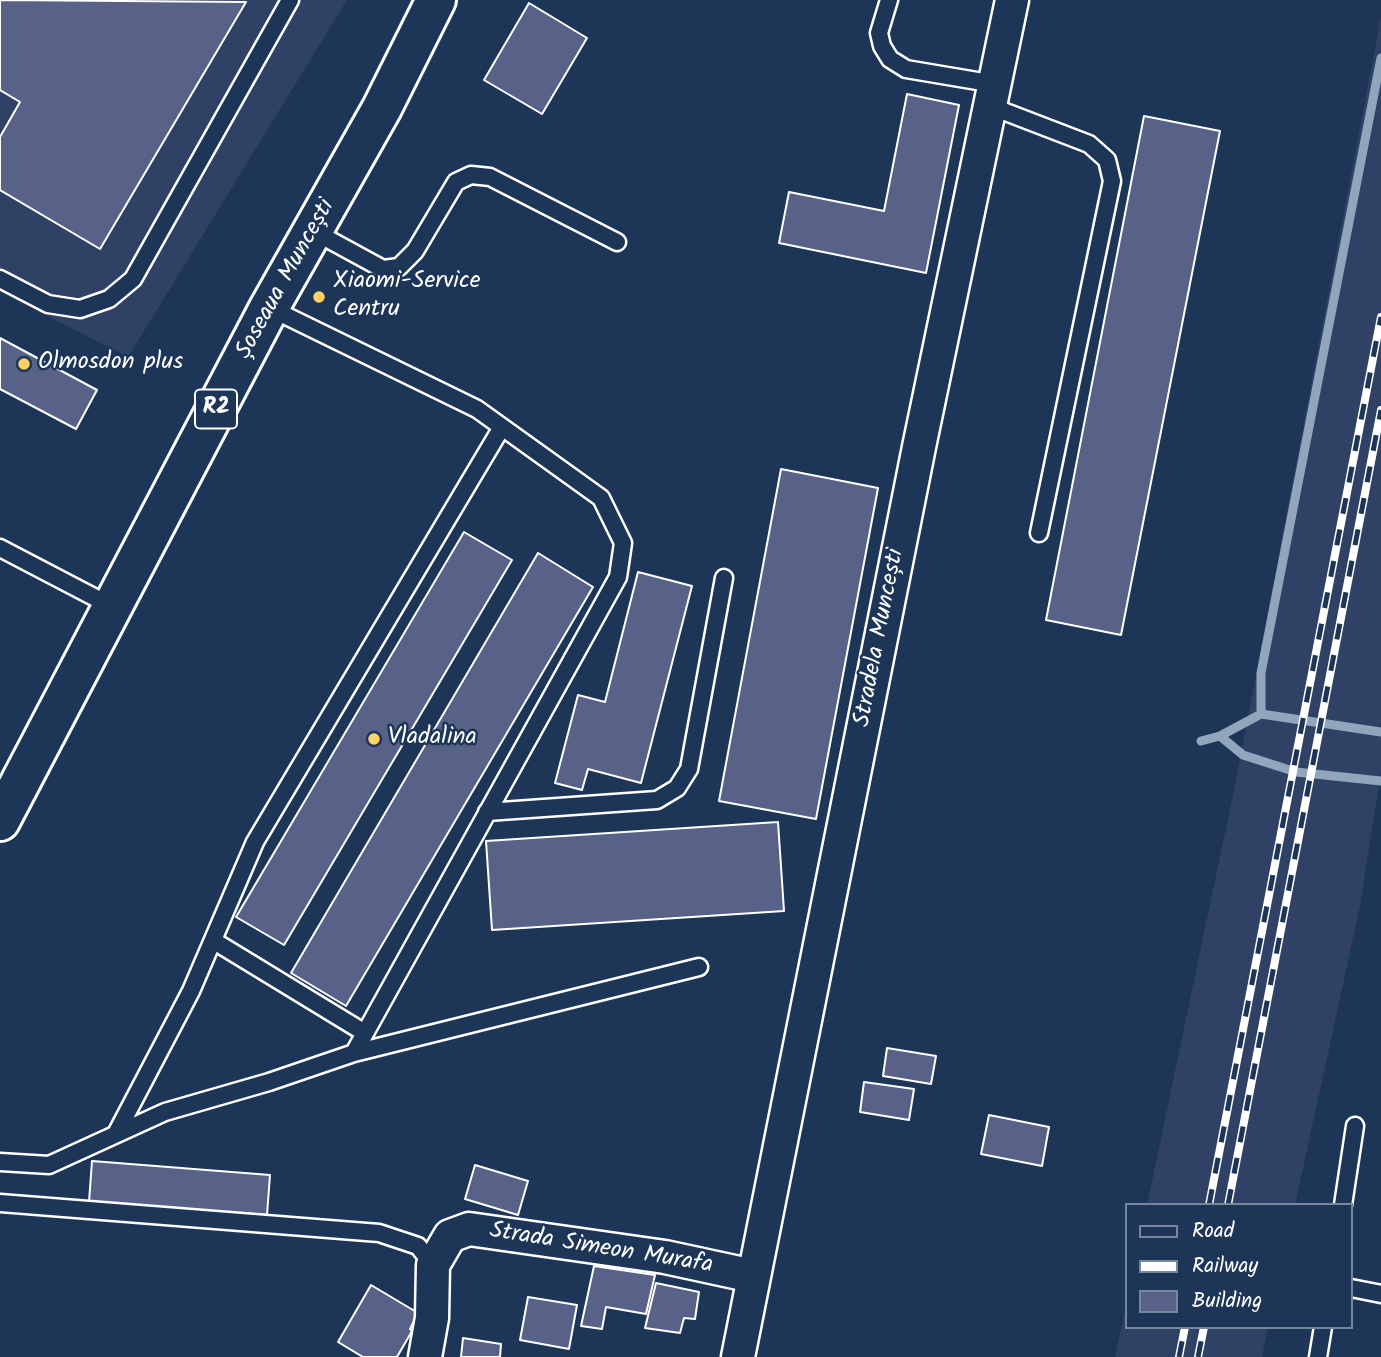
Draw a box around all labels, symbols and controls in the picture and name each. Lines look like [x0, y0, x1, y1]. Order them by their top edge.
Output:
street label: Șoseaua Muncești [231, 195, 343, 365]
place label: Xiaomi-Service Centru [333, 269, 480, 325]
marker: Xiaomi-Service Centru [311, 289, 327, 305]
place label: Olmosdon plus [38, 350, 183, 378]
marker: Olmosdon plus [16, 356, 32, 372]
road number: R2 [195, 390, 237, 428]
street label: Stradela Muncești [850, 547, 912, 729]
place label: Vladalina [388, 725, 477, 753]
marker: Vladalina [366, 731, 382, 747]
legend [1126, 1203, 1353, 1329]
text: Road [1192, 1215, 1234, 1248]
street label: Strada Simeon Murafa [487, 1218, 715, 1282]
text: Railway [1192, 1250, 1258, 1283]
text: Building [1192, 1285, 1262, 1318]

